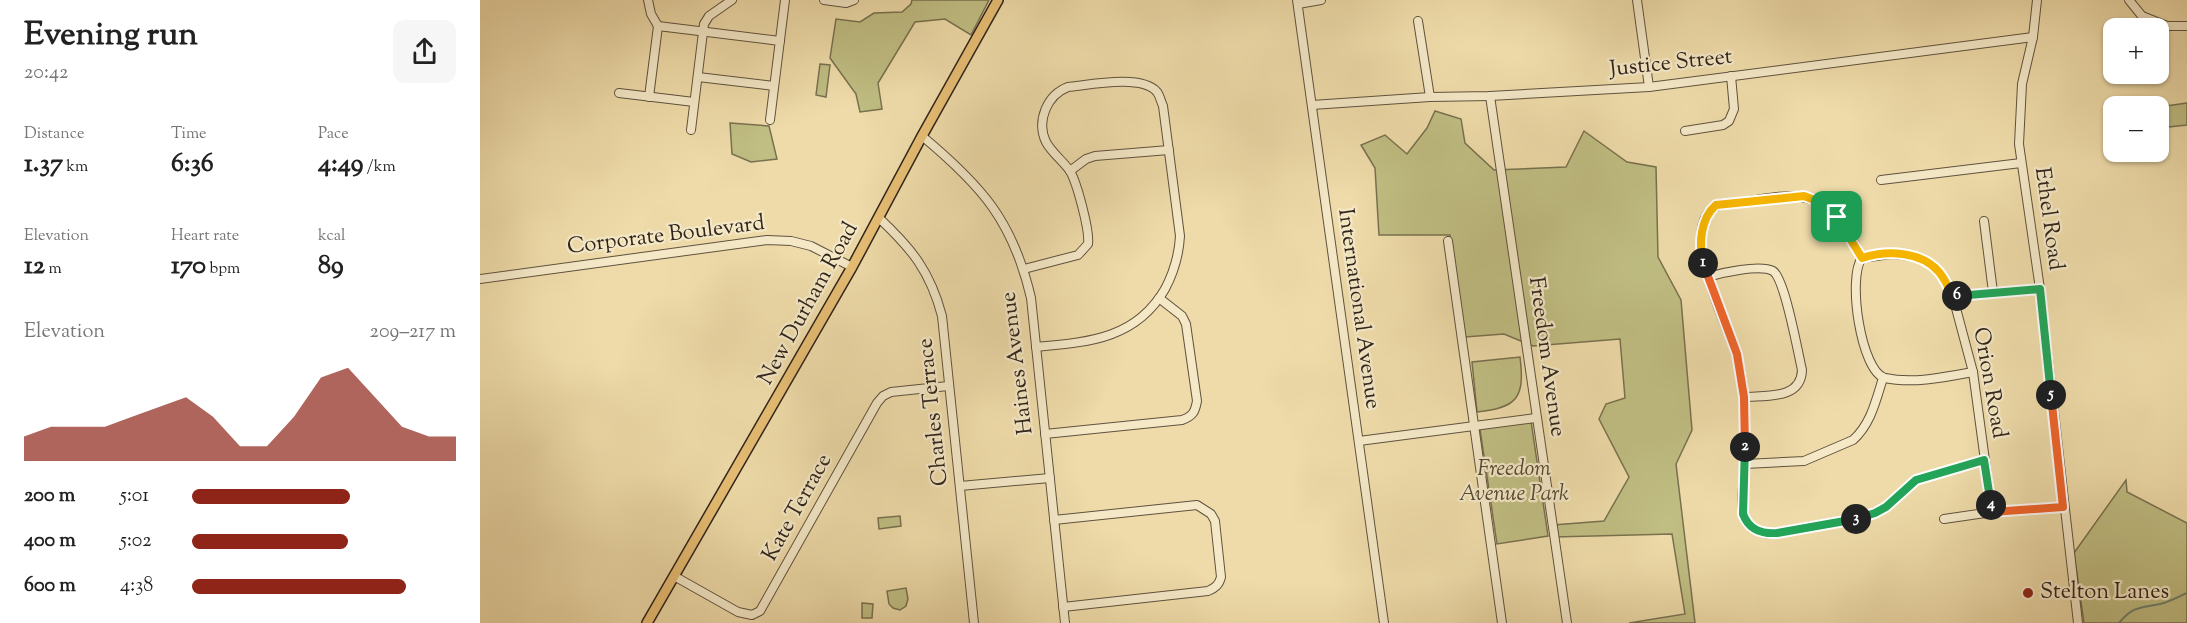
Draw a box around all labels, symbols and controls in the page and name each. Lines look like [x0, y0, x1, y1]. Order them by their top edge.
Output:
text: Evening run [24, 12, 198, 60]
map controls [2103, 18, 2169, 162]
button: + [2103, 18, 2169, 84]
button: share [393, 20, 456, 83]
street label: Justice Street [1607, 42, 1734, 86]
text: 20:42 [24, 59, 68, 88]
button: − [2103, 96, 2169, 162]
text: Distance [24, 123, 84, 146]
text: Time [171, 123, 207, 146]
text: Pace [318, 123, 349, 146]
text: 1.37 [24, 146, 63, 183]
text: 6:36 [171, 146, 214, 183]
text: 4:49 [318, 146, 363, 183]
text: km [63, 156, 88, 179]
text: /km [363, 156, 396, 179]
street label: Ethel Road [2025, 165, 2071, 273]
pin [1811, 191, 1862, 242]
icon: arrive [1820, 200, 1853, 233]
street label: International Avenue [1328, 207, 1388, 411]
street label: Corporate Boulevard [565, 208, 767, 264]
street label: New Durham Road [751, 217, 867, 391]
text: Elevation [24, 225, 89, 248]
text: Heart rate [171, 225, 239, 248]
text: kcal [318, 225, 346, 248]
text: 12 [24, 248, 45, 285]
text: 170 [171, 248, 206, 285]
text: 89 [318, 248, 344, 285]
pin: 1 [1688, 248, 1718, 278]
text: 1 [1700, 251, 1706, 274]
text: m [45, 258, 62, 281]
text: bpm [206, 258, 240, 281]
street label: Freedom Avenue [1519, 275, 1573, 439]
pin: 6 [1942, 281, 1972, 311]
text: 6 [1953, 284, 1961, 307]
street label: Haines Avenue [993, 290, 1043, 436]
text: Elevation [24, 318, 105, 347]
text: 209–217 m [370, 318, 456, 347]
street label: Orion Road [1963, 325, 2015, 441]
street label: Charles Terrace [910, 336, 958, 488]
pin: 5 [2036, 380, 2066, 410]
text: 5 [2048, 383, 2054, 406]
pin: 2 [1730, 432, 1760, 462]
text: 2 [1741, 435, 1749, 458]
street label: Kate Terrace [755, 448, 841, 568]
park label: Freedom Avenue Park [1459, 454, 1569, 511]
text: 200 m [24, 482, 75, 511]
text: 5:01 [120, 482, 149, 511]
pin: 4 [1976, 490, 2006, 520]
text: 4 [1987, 493, 1995, 516]
pin: 3 [1841, 504, 1871, 534]
text: 3 [1853, 507, 1859, 530]
text: 400 m [24, 527, 76, 556]
text: 5:02 [120, 527, 152, 556]
text: 600 m [24, 572, 76, 601]
text: 4:38 [120, 572, 153, 601]
place label: Stelton Lanes [2040, 577, 2169, 609]
marker: Stelton Lanes [2021, 586, 2035, 600]

